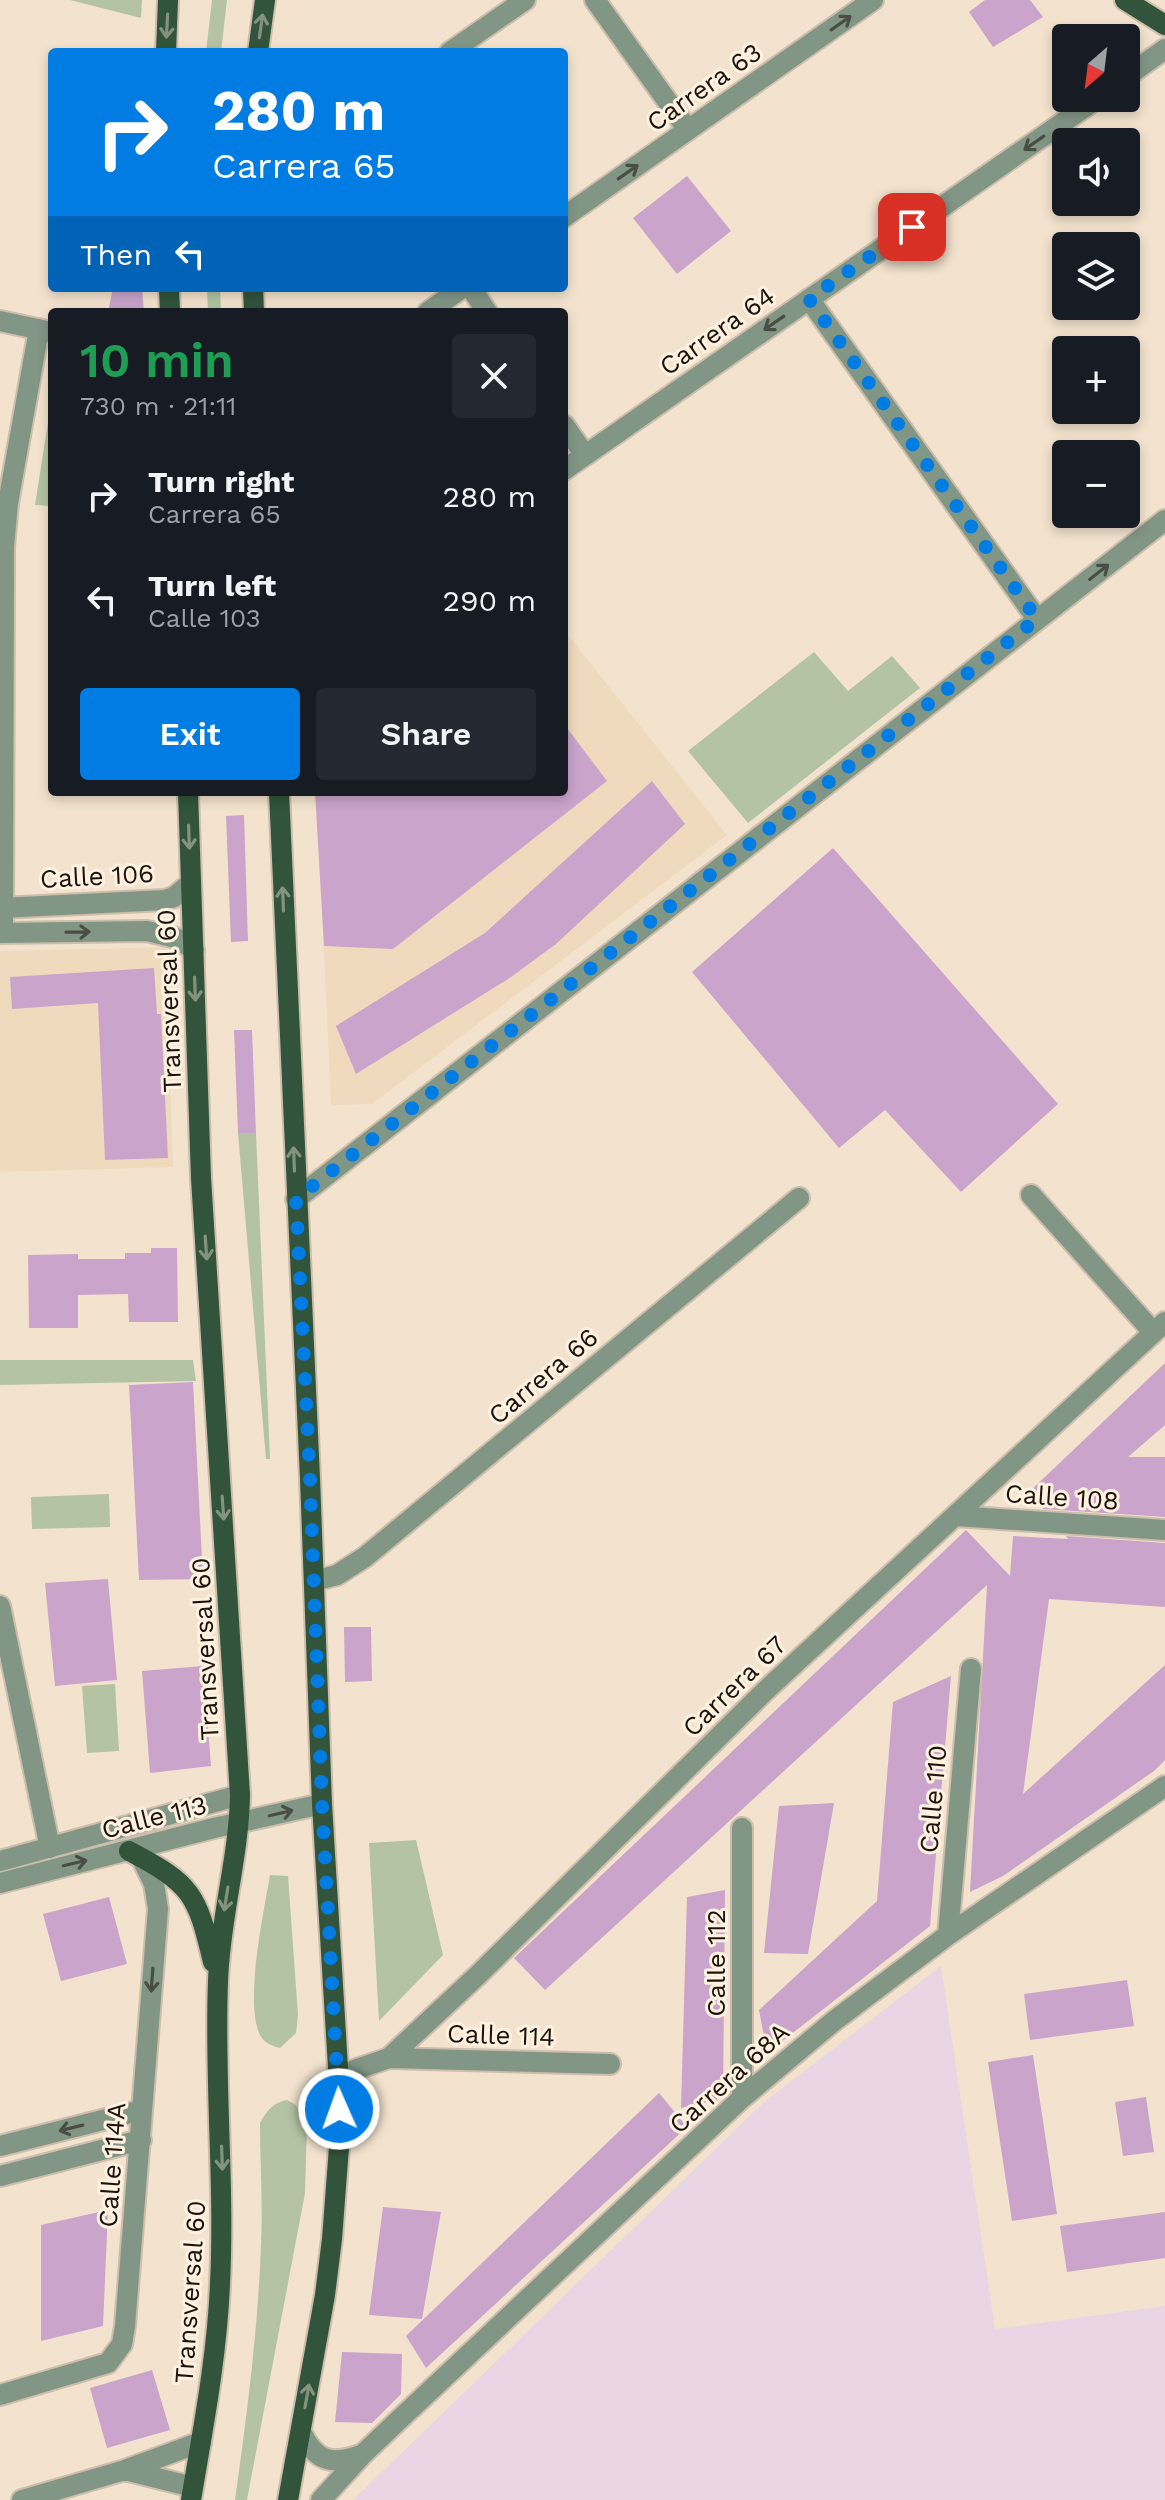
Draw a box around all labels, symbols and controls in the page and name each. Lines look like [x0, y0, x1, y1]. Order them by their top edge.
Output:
one-way arrow [159, 12, 174, 39]
one-way arrow [254, 14, 269, 39]
one-way arrow [829, 15, 851, 31]
north arrow [1052, 24, 1140, 112]
map controls [1052, 24, 1140, 528]
street label: Carrera 63 [641, 37, 767, 137]
text: 280 m [212, 78, 385, 144]
icon: right [80, 80, 184, 184]
button: sound [1052, 128, 1140, 216]
one-way arrow [1023, 135, 1045, 151]
text: Carrera 65 [212, 145, 396, 187]
one-way arrow [616, 164, 638, 180]
pin [878, 193, 946, 261]
icon: arrive [890, 205, 934, 249]
icon: left [168, 232, 212, 276]
button: layers [1052, 232, 1140, 320]
text: Then [80, 237, 152, 272]
street label: Carrera 64 [654, 280, 780, 382]
one-way arrow [764, 315, 786, 331]
text: 10 min [80, 332, 234, 389]
button: close [452, 334, 536, 418]
button: + [1052, 336, 1140, 424]
text: 730 m · 21:11 [80, 391, 236, 421]
button: − [1052, 440, 1140, 528]
text: Turn right [148, 464, 294, 499]
icon: right [80, 474, 124, 518]
text: 280 m [443, 479, 536, 514]
text: Carrera 65 [148, 499, 281, 529]
one-way arrow [1088, 563, 1109, 580]
text: Turn left [148, 568, 276, 603]
icon: left [80, 578, 124, 622]
text: 290 m [443, 583, 536, 618]
text: Calle 103 [148, 603, 261, 633]
button: Exit [80, 688, 300, 780]
button: Share [316, 688, 536, 780]
one-way arrow [182, 823, 197, 850]
street label: Calle 106 [39, 858, 155, 894]
one-way arrow [276, 886, 291, 913]
street label: Transversal 60 [151, 909, 187, 1093]
one-way arrow [64, 924, 91, 940]
one-way arrow [187, 975, 202, 1002]
one-way arrow [287, 1146, 302, 1173]
one-way arrow [199, 1234, 214, 1261]
street label: Carrera 66 [482, 1322, 604, 1430]
street label: Calle 108 [1004, 1478, 1120, 1516]
one-way arrow [216, 1494, 231, 1521]
street label: Transversal 60 [185, 1557, 225, 1741]
street label: Carrera 67 [676, 1629, 792, 1743]
street label: Calle 110 [913, 1744, 953, 1854]
street label: Calle 113 [98, 1789, 210, 1845]
one-way arrow [267, 1805, 293, 1820]
one-way arrow [62, 1855, 88, 1870]
one-way arrow [217, 1886, 232, 1911]
street label: Calle 112 [701, 1909, 731, 2017]
one-way arrow [145, 1966, 160, 1993]
street label: Carrera 68A [663, 2016, 795, 2140]
street label: Calle 114 [447, 2018, 555, 2052]
position arrow [297, 2067, 381, 2151]
street label: Calle 114A [93, 2102, 131, 2228]
one-way arrow [59, 2121, 85, 2136]
one-way arrow [215, 2144, 230, 2171]
street label: Transversal 60 [169, 2200, 211, 2384]
one-way arrow [301, 2383, 316, 2409]

